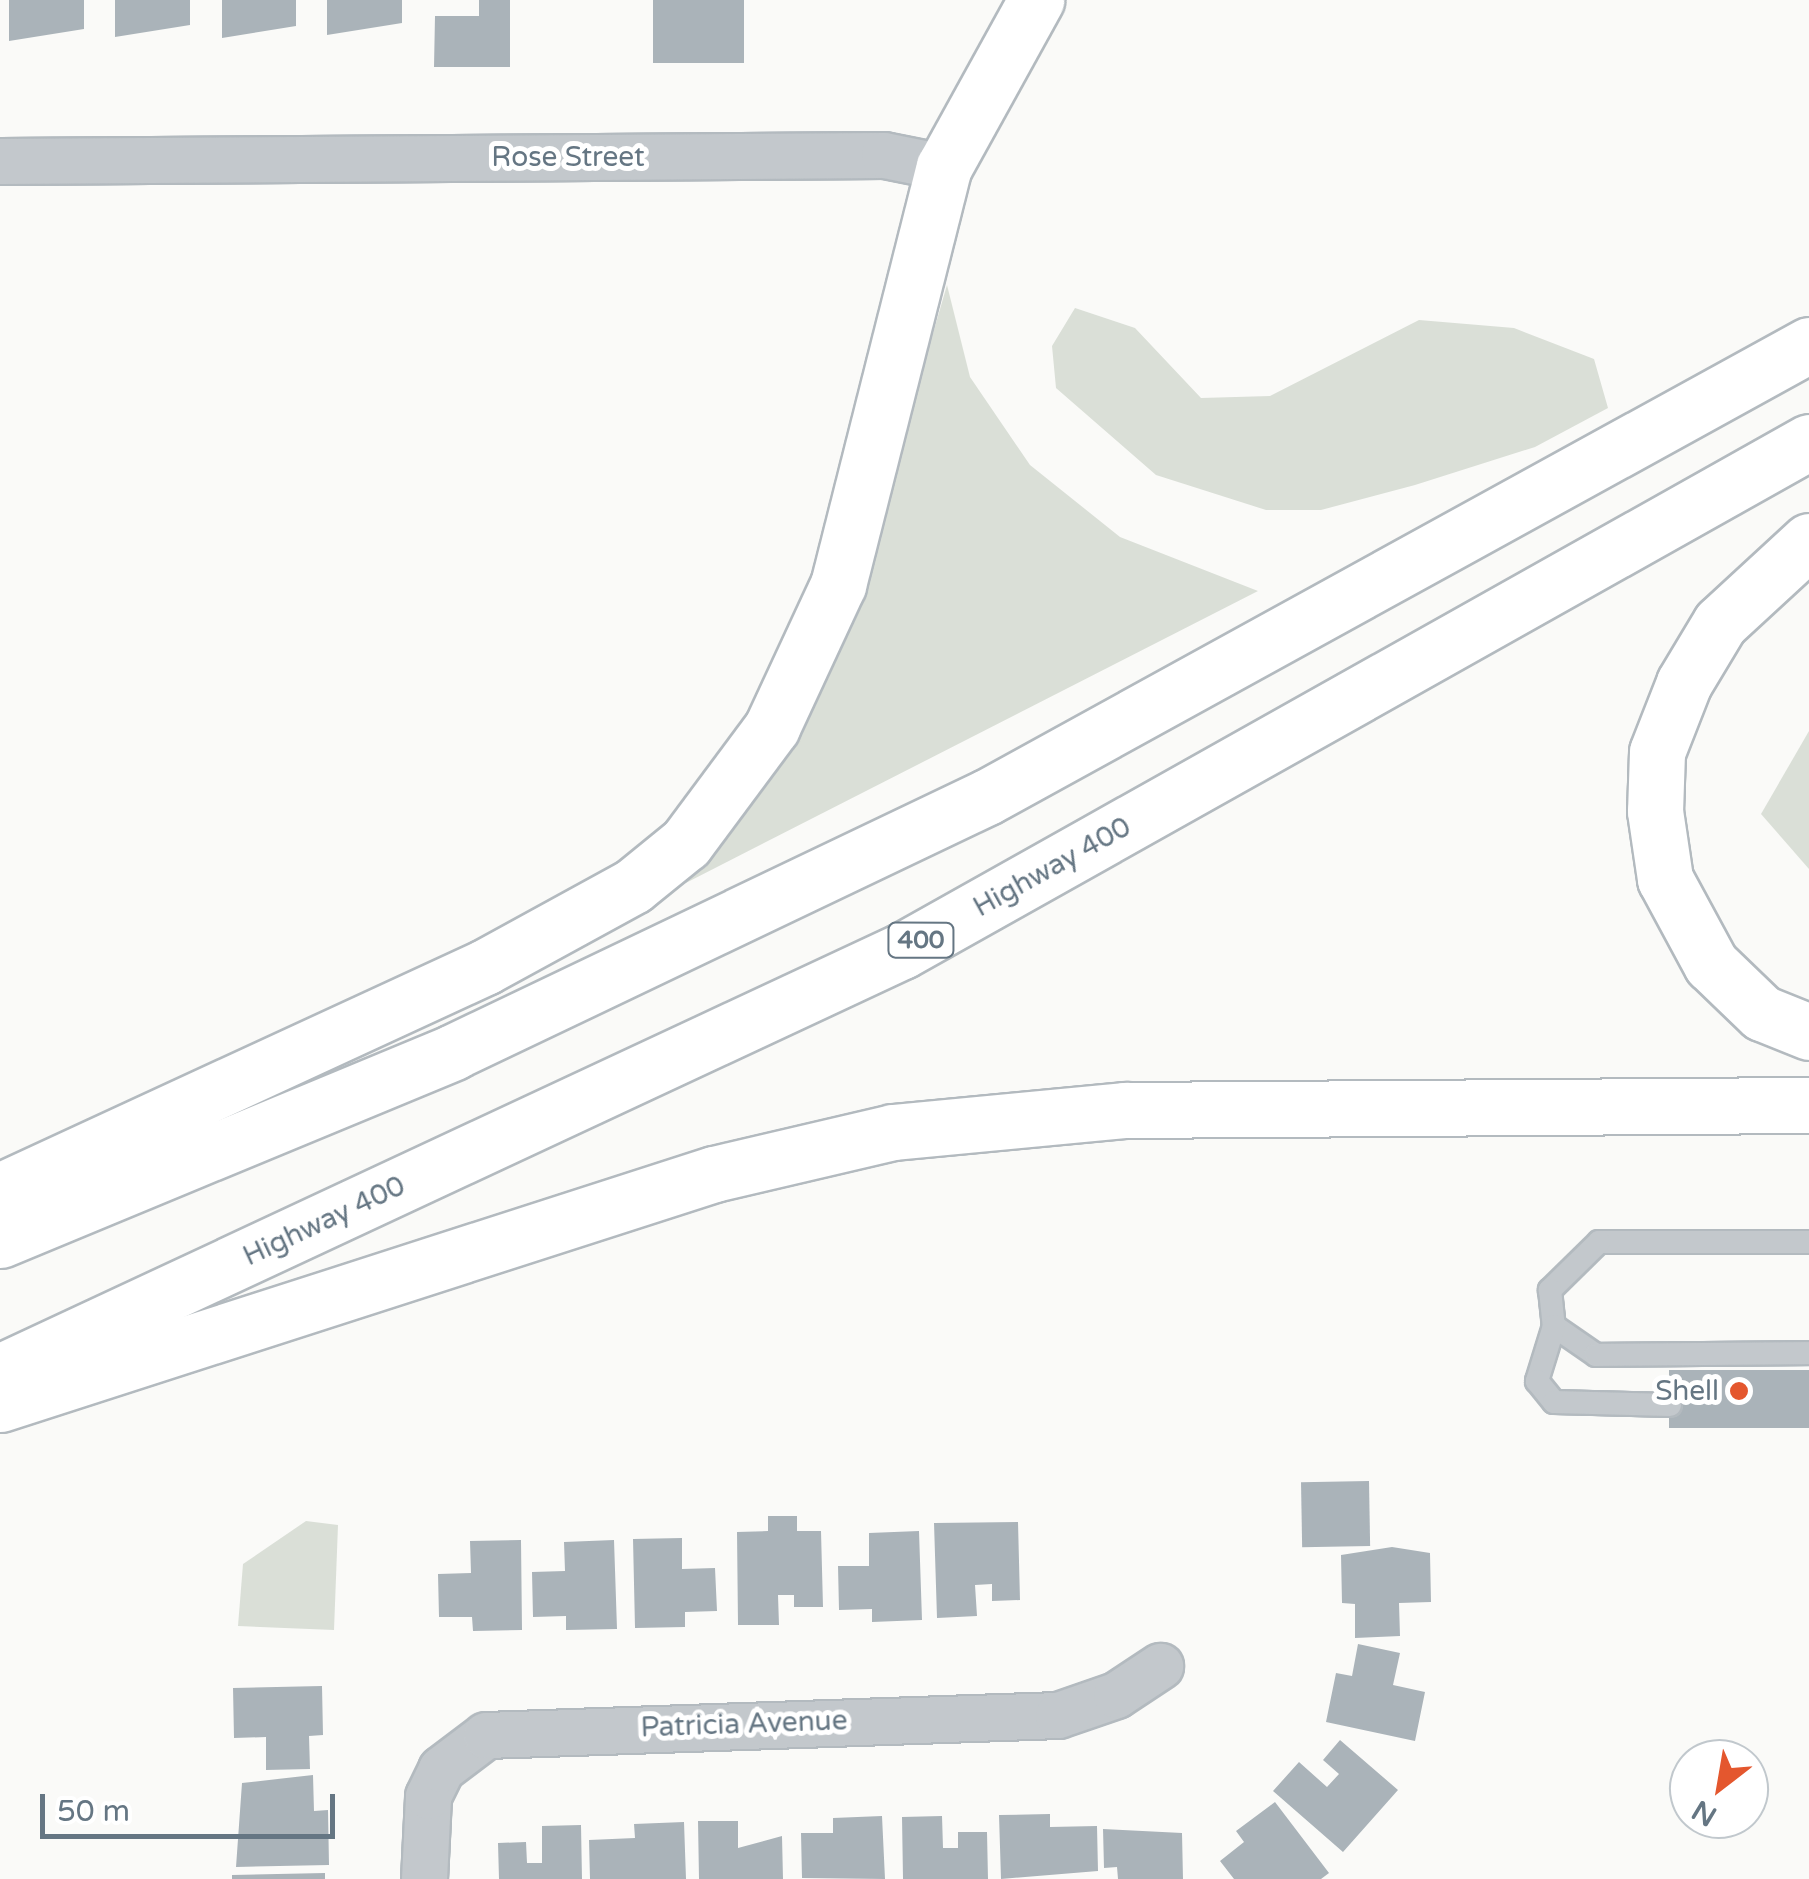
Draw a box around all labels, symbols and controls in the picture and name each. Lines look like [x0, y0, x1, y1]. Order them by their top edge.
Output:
street label: Rose Street [491, 140, 645, 174]
street label: Highway 400 [967, 810, 1137, 924]
road number: 400 [886, 920, 956, 960]
street label: Highway 400 [238, 1169, 410, 1273]
place label: Shell [1655, 1374, 1719, 1408]
marker: Shell [1728, 1380, 1750, 1402]
street label: Patricia Avenue [640, 1704, 848, 1744]
north arrow [1669, 1739, 1769, 1839]
scale bar [45, 1774, 340, 1836]
text: 50 m [57, 1793, 130, 1830]
text: N [1686, 1793, 1723, 1833]

